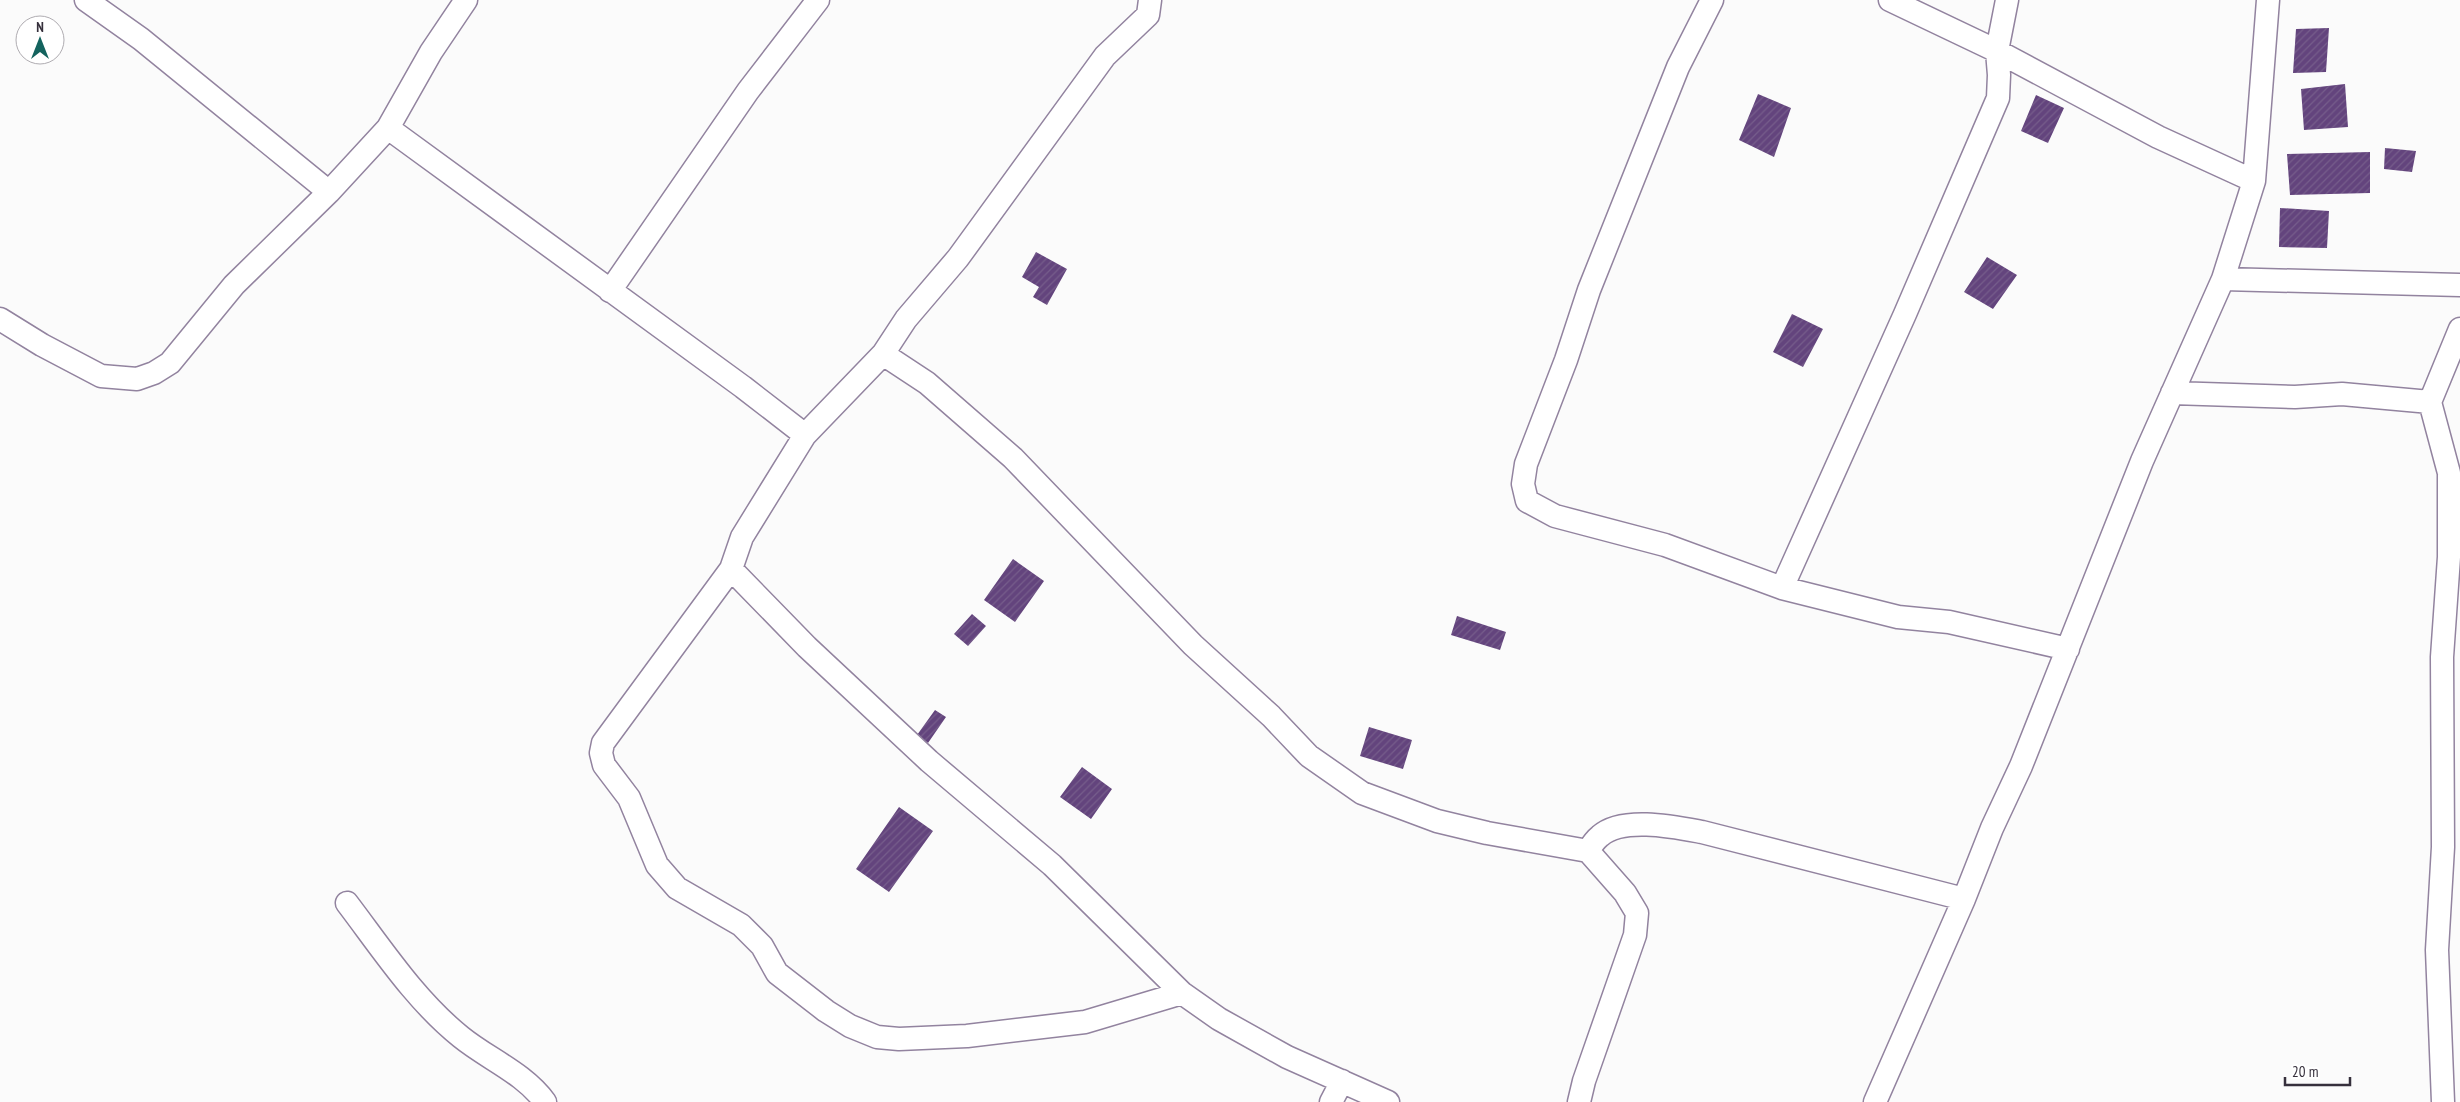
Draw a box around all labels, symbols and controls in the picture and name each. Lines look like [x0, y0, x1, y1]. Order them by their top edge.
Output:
north arrow [15, 15, 65, 65]
text: N [36, 18, 44, 36]
scale bar [2285, 1054, 2350, 1086]
text: 20 m [2292, 1062, 2318, 1081]

